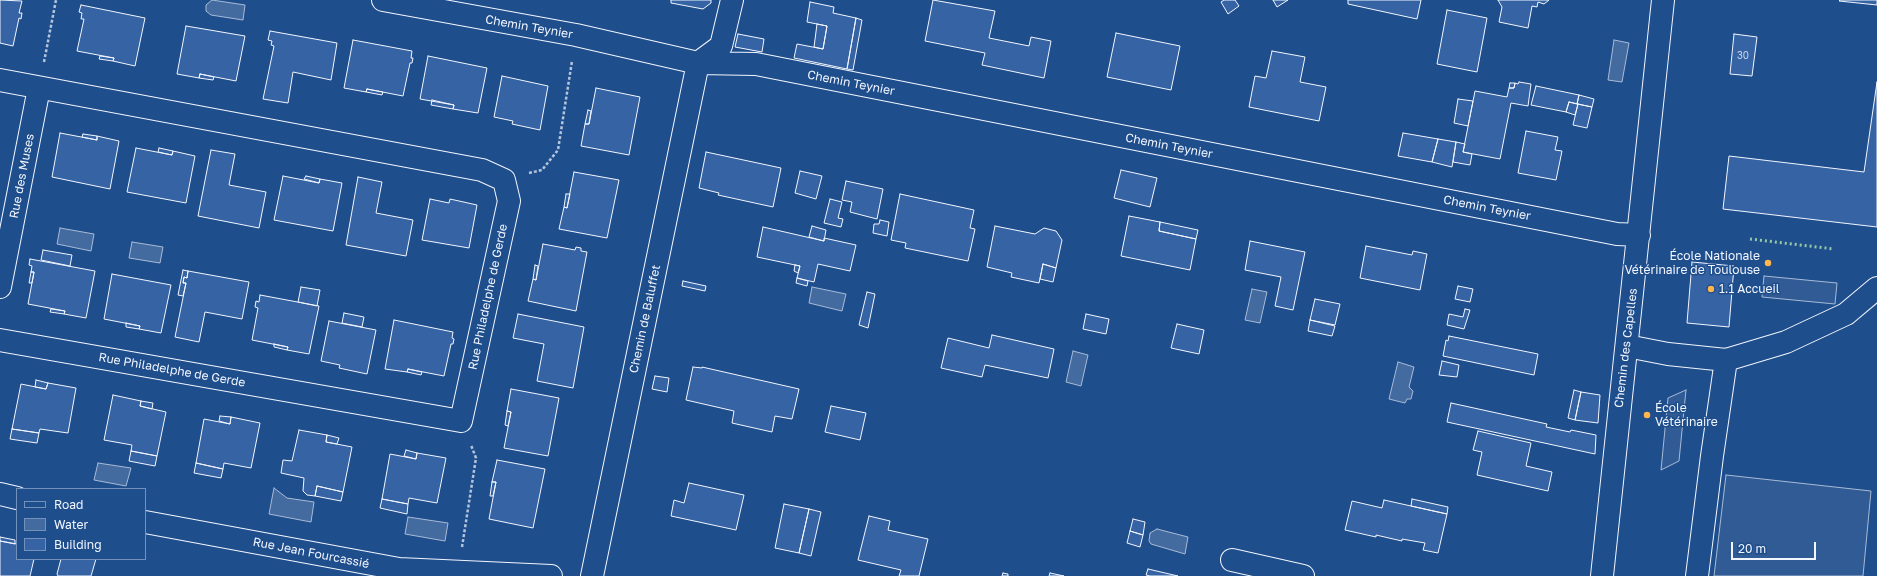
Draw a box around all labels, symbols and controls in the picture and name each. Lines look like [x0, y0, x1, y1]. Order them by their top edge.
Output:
street label: Chemin Teynier [484, 12, 574, 42]
house number: 30 [1737, 50, 1749, 62]
street label: Chemin Teynier [806, 67, 896, 99]
street label: Chemin Teynier [1124, 130, 1214, 162]
street label: Rue des Muses [7, 132, 37, 220]
street label: Chemin Teynier [1442, 192, 1532, 224]
street label: Rue Philadelphe de Gerde [465, 223, 511, 371]
place label: École Nationale Vétérinaire de Toulouse [1625, 249, 1760, 277]
marker: École Nationale Vétérinaire de Toulouse [1763, 258, 1773, 268]
street label: Chemin de Baluffet [626, 263, 664, 375]
place label: 1.1 Accueil [1719, 282, 1780, 296]
marker: 1.1 Accueil [1706, 284, 1716, 294]
street label: Chemin des Capelles [1612, 287, 1640, 409]
street label: Rue Philadelphe de Gerde [97, 350, 247, 390]
place label: École Vétérinaire [1655, 401, 1718, 429]
marker: École Vétérinaire [1642, 410, 1652, 420]
legend [16, 488, 146, 560]
text: Road [54, 497, 83, 512]
text: Water [54, 517, 88, 532]
scale bar [1733, 534, 1818, 560]
street label: Rue Jean Fourcassié [252, 535, 370, 571]
text: Building [54, 537, 102, 552]
text: 20 m [1738, 541, 1766, 556]

